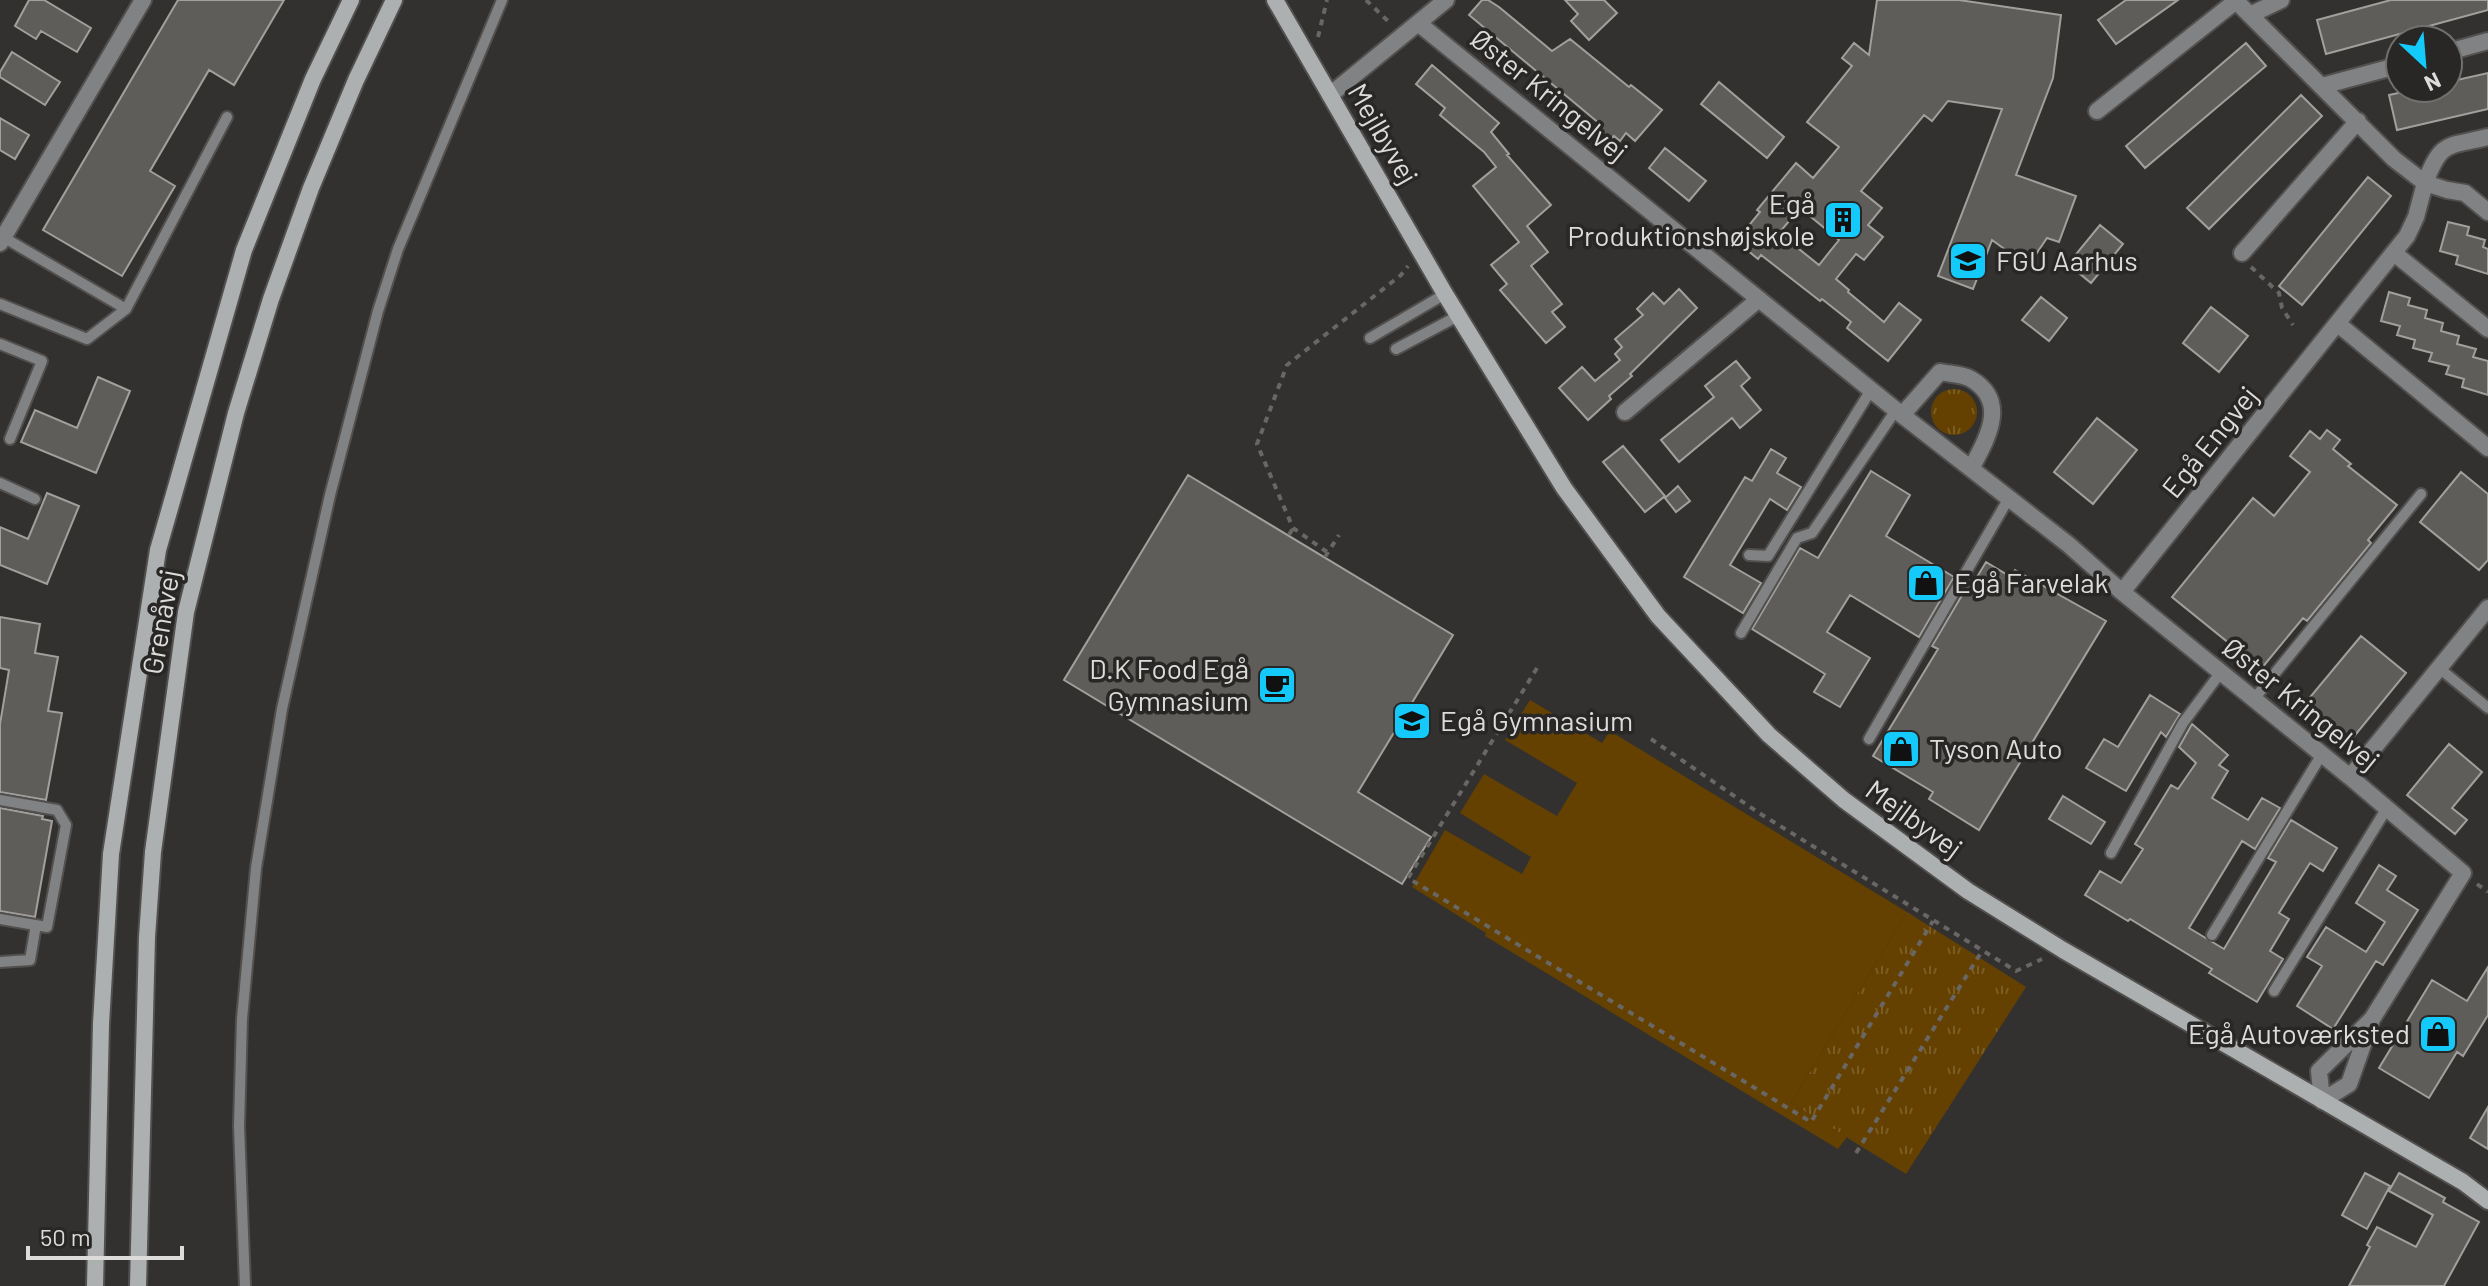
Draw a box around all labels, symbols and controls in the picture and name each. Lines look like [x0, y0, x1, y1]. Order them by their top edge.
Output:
street label: Øster Kringelvej [1464, 21, 1635, 168]
north arrow [2384, 24, 2464, 104]
text: N [2421, 68, 2445, 98]
street label: Mejlbyvej [1341, 77, 1426, 190]
place label: Egå Produktionshøjskole [1568, 186, 1815, 252]
building icon: Egå Produktionshøjskole [1822, 199, 1864, 241]
school or university icon: FGU Aarhus [1947, 240, 1989, 282]
place label: FGU Aarhus [1996, 243, 2138, 277]
street label: Egå Engvej [2154, 379, 2264, 504]
shop icon: Egå Farvelak [1905, 562, 1947, 604]
place label: Egå Farvelak [1954, 565, 2109, 599]
street label: Grenåvej [134, 567, 186, 677]
street label: Øster Kringelvej [2216, 630, 2387, 777]
place label: D.K Food Egå Gymnasium [1089, 651, 1249, 717]
cafe icon: D.K Food Egå Gymnasium [1256, 664, 1298, 706]
school or university icon: Egå Gymnasium [1391, 700, 1433, 742]
place label: Egå Gymnasium [1440, 703, 1633, 737]
shop icon: Tyson Auto [1880, 728, 1922, 770]
place label: Tyson Auto [1929, 731, 2062, 765]
street label: Mejlbyvej [1860, 772, 1969, 865]
shop icon: Egå Autoværksted [2417, 1013, 2459, 1055]
place label: Egå Autoværksted [2188, 1016, 2410, 1050]
scale bar [28, 1210, 182, 1260]
text: 50 m [40, 1222, 91, 1251]

